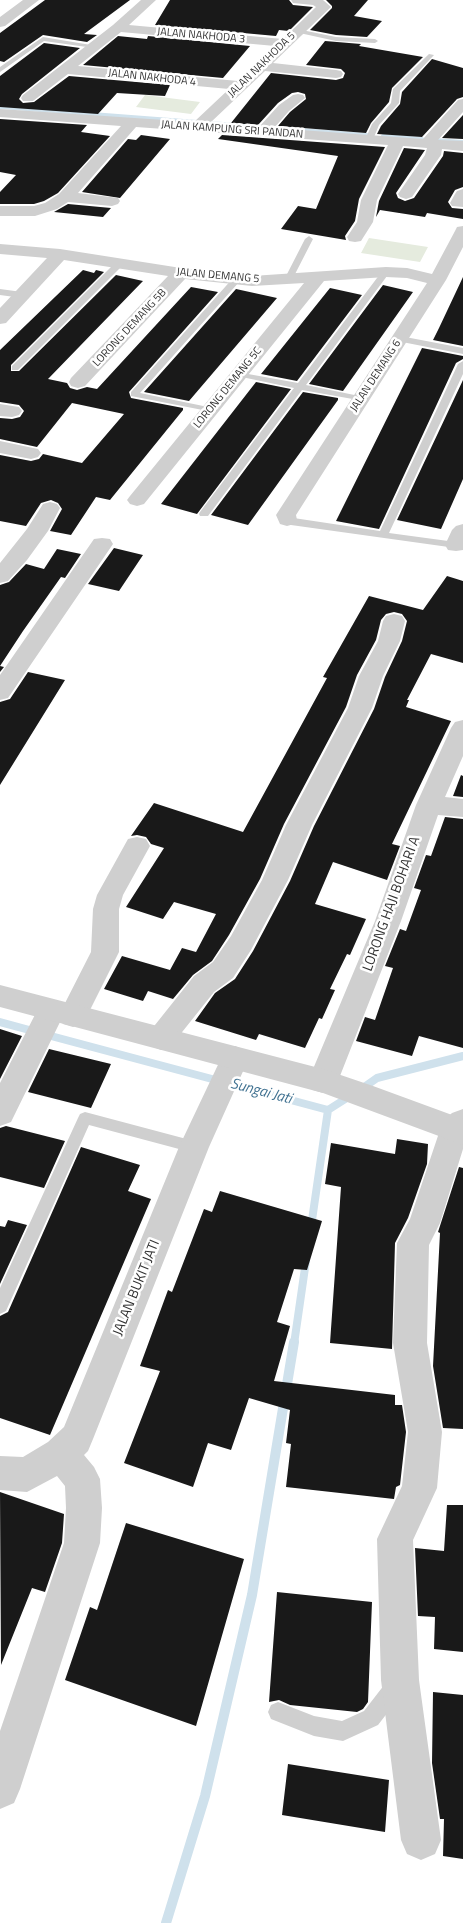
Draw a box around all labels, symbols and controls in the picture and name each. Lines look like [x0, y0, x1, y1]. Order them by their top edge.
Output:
street label: JALAN NAKHODA 3 [156, 26, 246, 46]
street label: JALAN NAKHODA 5 [226, 30, 298, 100]
street label: JALAN NAKHODA 4 [107, 67, 197, 89]
street label: JALAN KAMPUNG SRI PANDAN [160, 118, 304, 142]
street label: JALAN DEMANG 5 [176, 266, 260, 286]
street label: LORONG DEMANG 5B [91, 286, 169, 370]
street label: JALAN DEMANG 6 [348, 338, 404, 414]
street label: LORONG DEMANG 5C [191, 345, 265, 431]
street label: LORONG HAJI BOHARI A [360, 834, 424, 974]
water label: Sungai Jati [228, 1075, 294, 1109]
street label: JALAN BUKIT JATI [110, 1238, 164, 1338]

